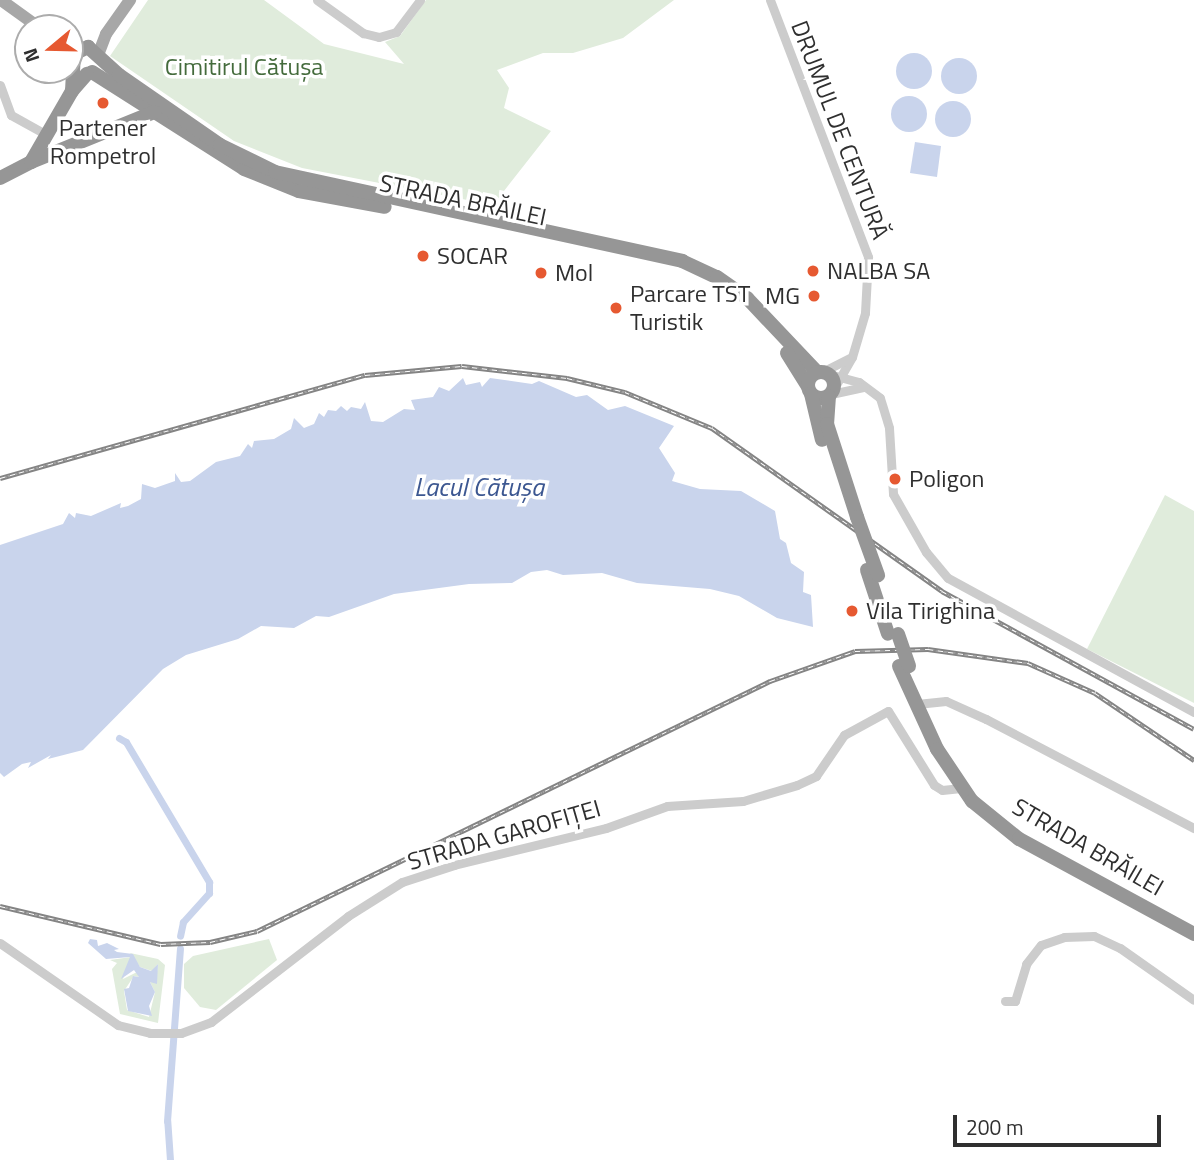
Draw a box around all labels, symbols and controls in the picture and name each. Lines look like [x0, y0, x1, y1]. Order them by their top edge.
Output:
north arrow [14, 14, 84, 84]
street label: DRUMUL DE CENTURĂ [785, 17, 895, 243]
text: N [15, 44, 46, 66]
park label: Cimitirul Cătușa [165, 53, 323, 81]
marker: Partener Rompetrol [95, 95, 111, 111]
place label: Partener Rompetrol [50, 114, 156, 170]
street label: STRADA BRĂILEI [377, 168, 549, 232]
place label: SOCAR [437, 242, 508, 270]
marker: SOCAR [415, 248, 431, 264]
place label: NALBA SA [827, 257, 930, 285]
place label: Mol [555, 259, 593, 287]
marker: NALBA SA [805, 263, 821, 279]
marker: Mol [533, 265, 549, 281]
place label: Parcare TST Turistik [630, 280, 750, 336]
place label: MG [765, 282, 800, 310]
marker: MG [806, 288, 822, 304]
marker: Parcare TST Turistik [608, 300, 624, 316]
place label: Poligon [909, 465, 985, 493]
water label: Lacul Cătușa [414, 471, 544, 503]
marker: Poligon [887, 471, 903, 487]
place label: Vila Tirighina [866, 597, 995, 625]
marker: Vila Tirighina [844, 603, 860, 619]
street label: STRADA BRĂILEI [1007, 792, 1169, 902]
street label: STRADA GAROFIȚEI [404, 794, 604, 876]
scale bar [956, 1100, 1164, 1144]
text: 200 m [966, 1111, 1023, 1143]

